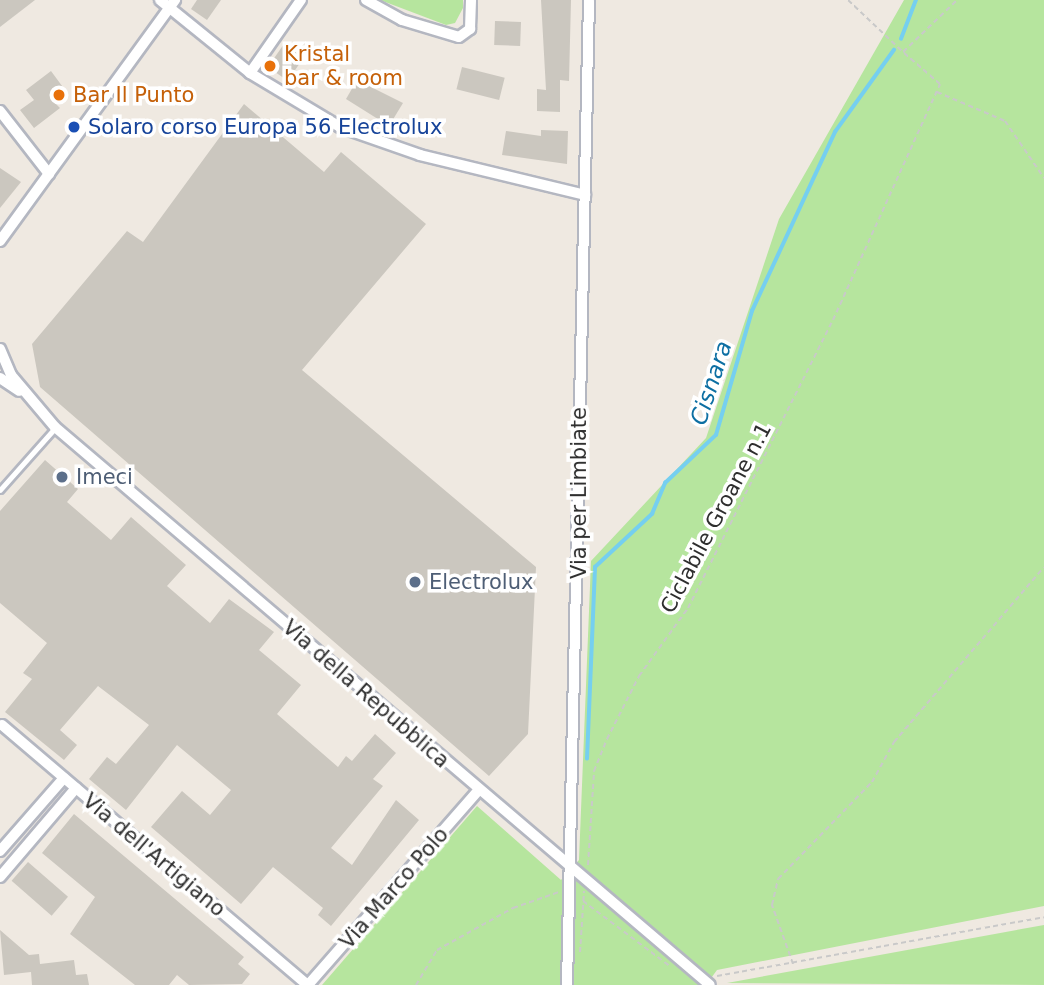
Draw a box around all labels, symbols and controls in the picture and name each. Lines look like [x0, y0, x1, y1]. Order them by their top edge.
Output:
place label: Kristal bar & room [284, 41, 403, 91]
marker: Kristal bar & room [262, 58, 278, 74]
place label: Bar Il Punto [73, 82, 194, 108]
marker: Bar Il Punto [51, 87, 67, 103]
place label: Solaro corso Europa 56 Electrolux [88, 114, 442, 140]
marker: Solaro corso Europa 56 Electrolux [66, 119, 82, 135]
water label: Cisnara [684, 338, 738, 428]
street label: Via per Limbiate [566, 407, 592, 579]
street label: Ciclabile Groane n.1 [655, 419, 777, 617]
place label: Imeci [76, 464, 133, 490]
marker: Imeci [54, 469, 70, 485]
place label: Electrolux [429, 569, 533, 595]
marker: Electrolux [407, 574, 423, 590]
street label: Via della Repubblica [277, 615, 455, 773]
street label: Via dell'Artigiano [78, 788, 230, 922]
street label: Via Marco Polo [334, 822, 454, 954]

